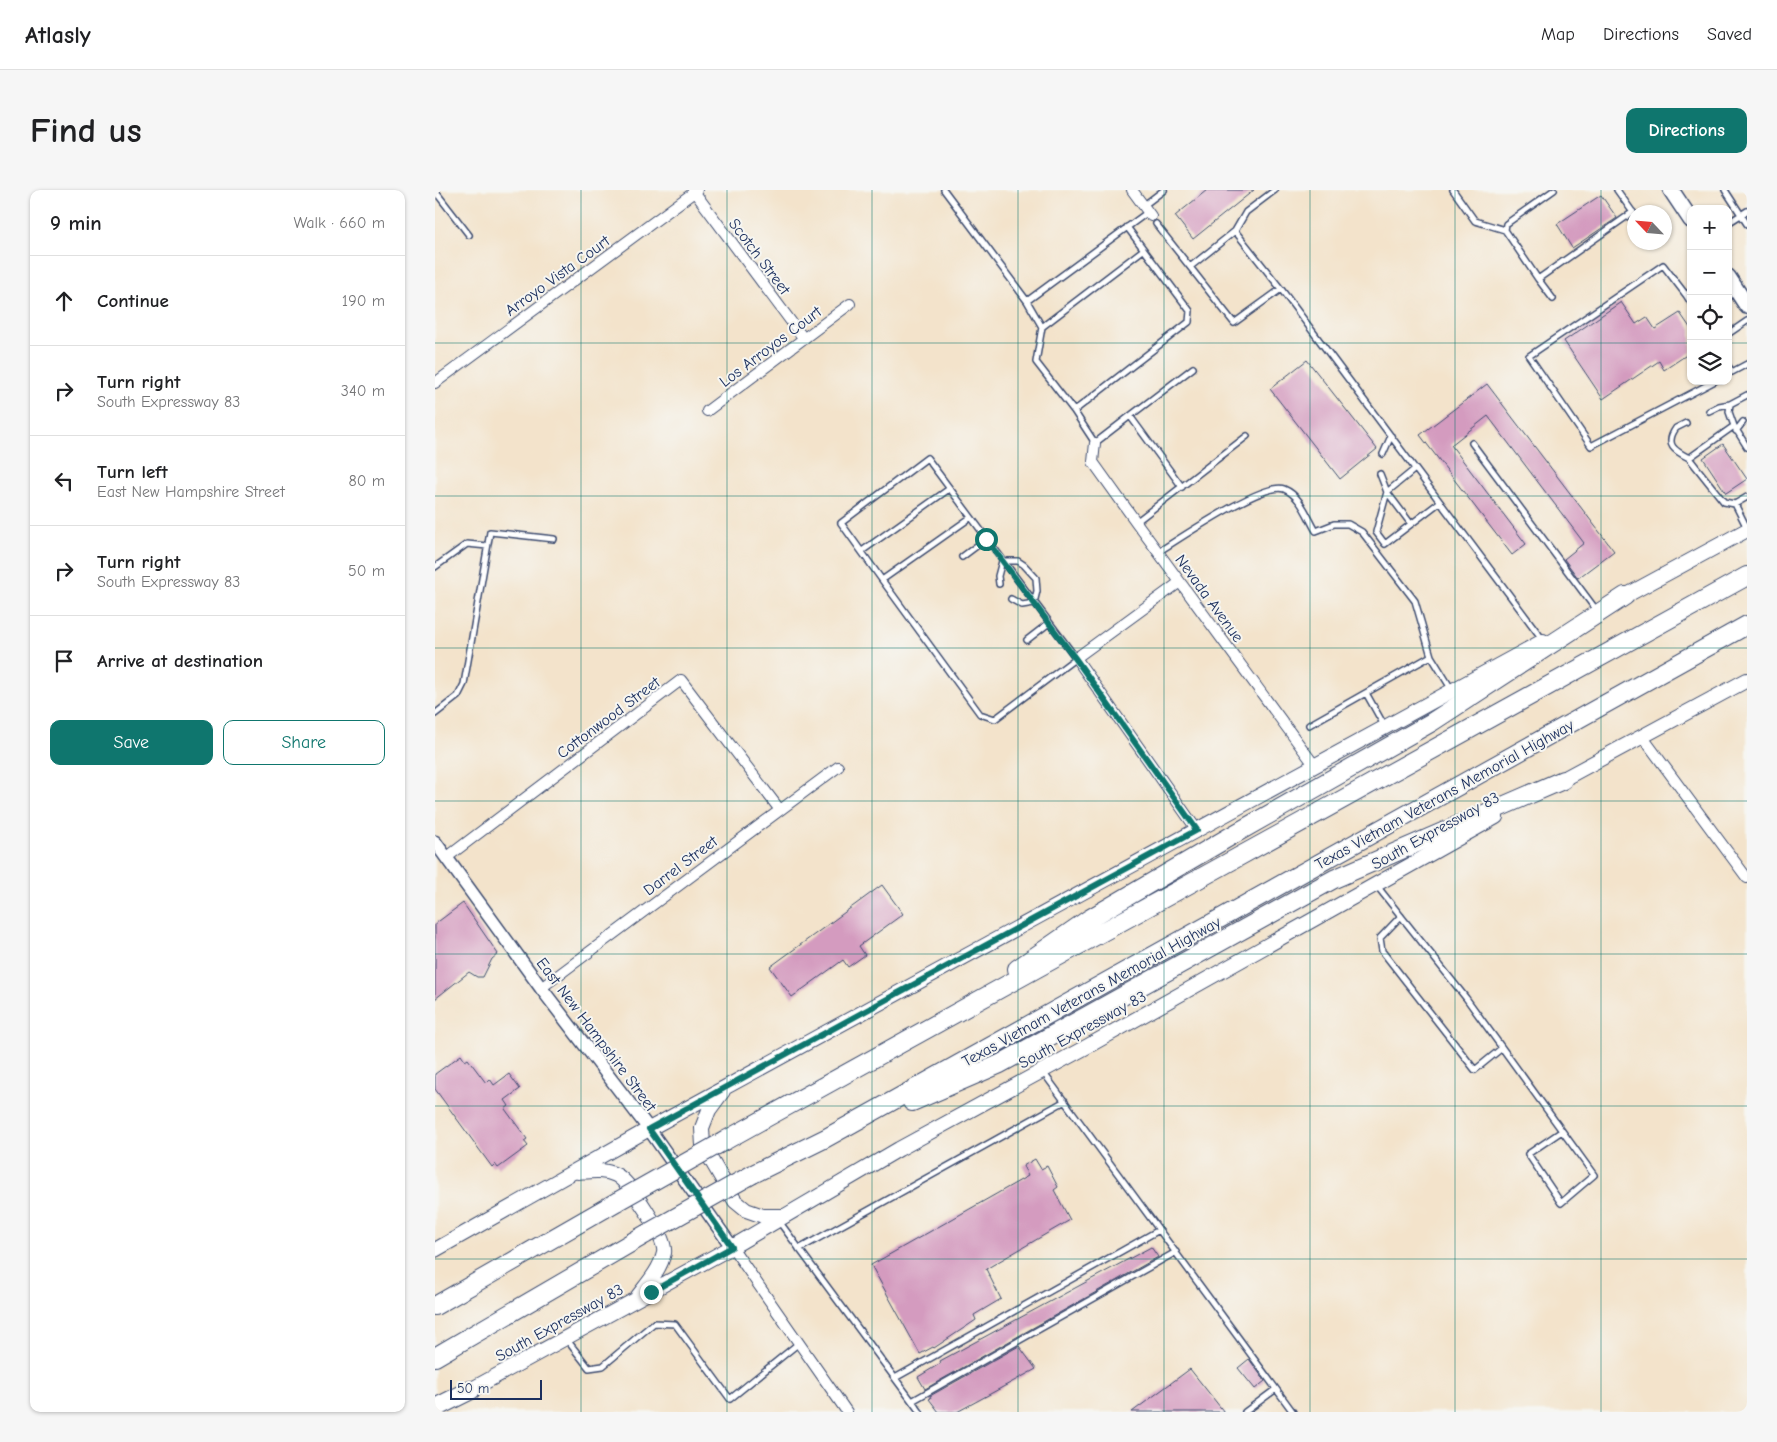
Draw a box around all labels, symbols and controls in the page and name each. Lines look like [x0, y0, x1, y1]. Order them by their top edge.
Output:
text: Atlasly [25, 21, 91, 49]
text: Map [1541, 24, 1575, 45]
text: Directions [1603, 24, 1679, 45]
text: Saved [1707, 24, 1752, 45]
button: Directions [1626, 108, 1747, 153]
text: Find us [30, 110, 142, 151]
north arrow [1627, 205, 1672, 250]
map controls [1687, 205, 1732, 385]
button: + [1687, 205, 1732, 250]
text: 9 min [50, 211, 102, 235]
text: Walk · 660 m [294, 214, 385, 232]
street label: Scotch Street [725, 215, 794, 299]
street label: Arroyo Vista Court [502, 232, 614, 320]
button: − [1687, 250, 1732, 295]
icon: ahead [50, 287, 78, 315]
text: Continue [97, 290, 169, 312]
text: 190 m [342, 292, 385, 310]
button: locate [1687, 295, 1732, 340]
street label: Los Arroyos Court [716, 302, 825, 391]
button: layers [1687, 340, 1732, 385]
text: Turn right [97, 371, 181, 393]
icon: right [50, 377, 78, 405]
text: 340 m [341, 382, 385, 400]
text: South Expressway 83 [97, 393, 240, 411]
text: Turn left [97, 461, 168, 483]
icon: left [50, 467, 78, 495]
text: 80 m [348, 472, 385, 490]
text: East New Hampshire Street [97, 483, 285, 501]
route start [975, 528, 998, 551]
text: Turn right [97, 551, 181, 573]
street label: Nevada Avenue [1171, 551, 1247, 646]
icon: right [50, 557, 78, 585]
text: 50 m [348, 562, 385, 580]
text: South Expressway 83 [97, 573, 240, 591]
icon: arrive [50, 647, 78, 675]
text: Arrive at destination [97, 650, 263, 672]
street label: Cottonwood Street [554, 673, 664, 762]
street label: Texas Vietnam Veterans Memorial Highway [1312, 716, 1578, 874]
button: Save [50, 720, 213, 765]
button: Share [223, 720, 385, 765]
street label: South Expressway 83 [1368, 788, 1503, 874]
street label: Darrel Street [640, 832, 721, 899]
street label: Texas Vietnam Veterans Memorial Highway [959, 913, 1225, 1071]
street label: East New Hampshire Street [533, 954, 660, 1115]
street label: South Expressway 83 [1015, 987, 1150, 1073]
street label: South Expressway 83 [492, 1280, 627, 1366]
route end [640, 1281, 663, 1304]
scale bar [450, 1377, 543, 1400]
text: 50 m [457, 1380, 489, 1397]

